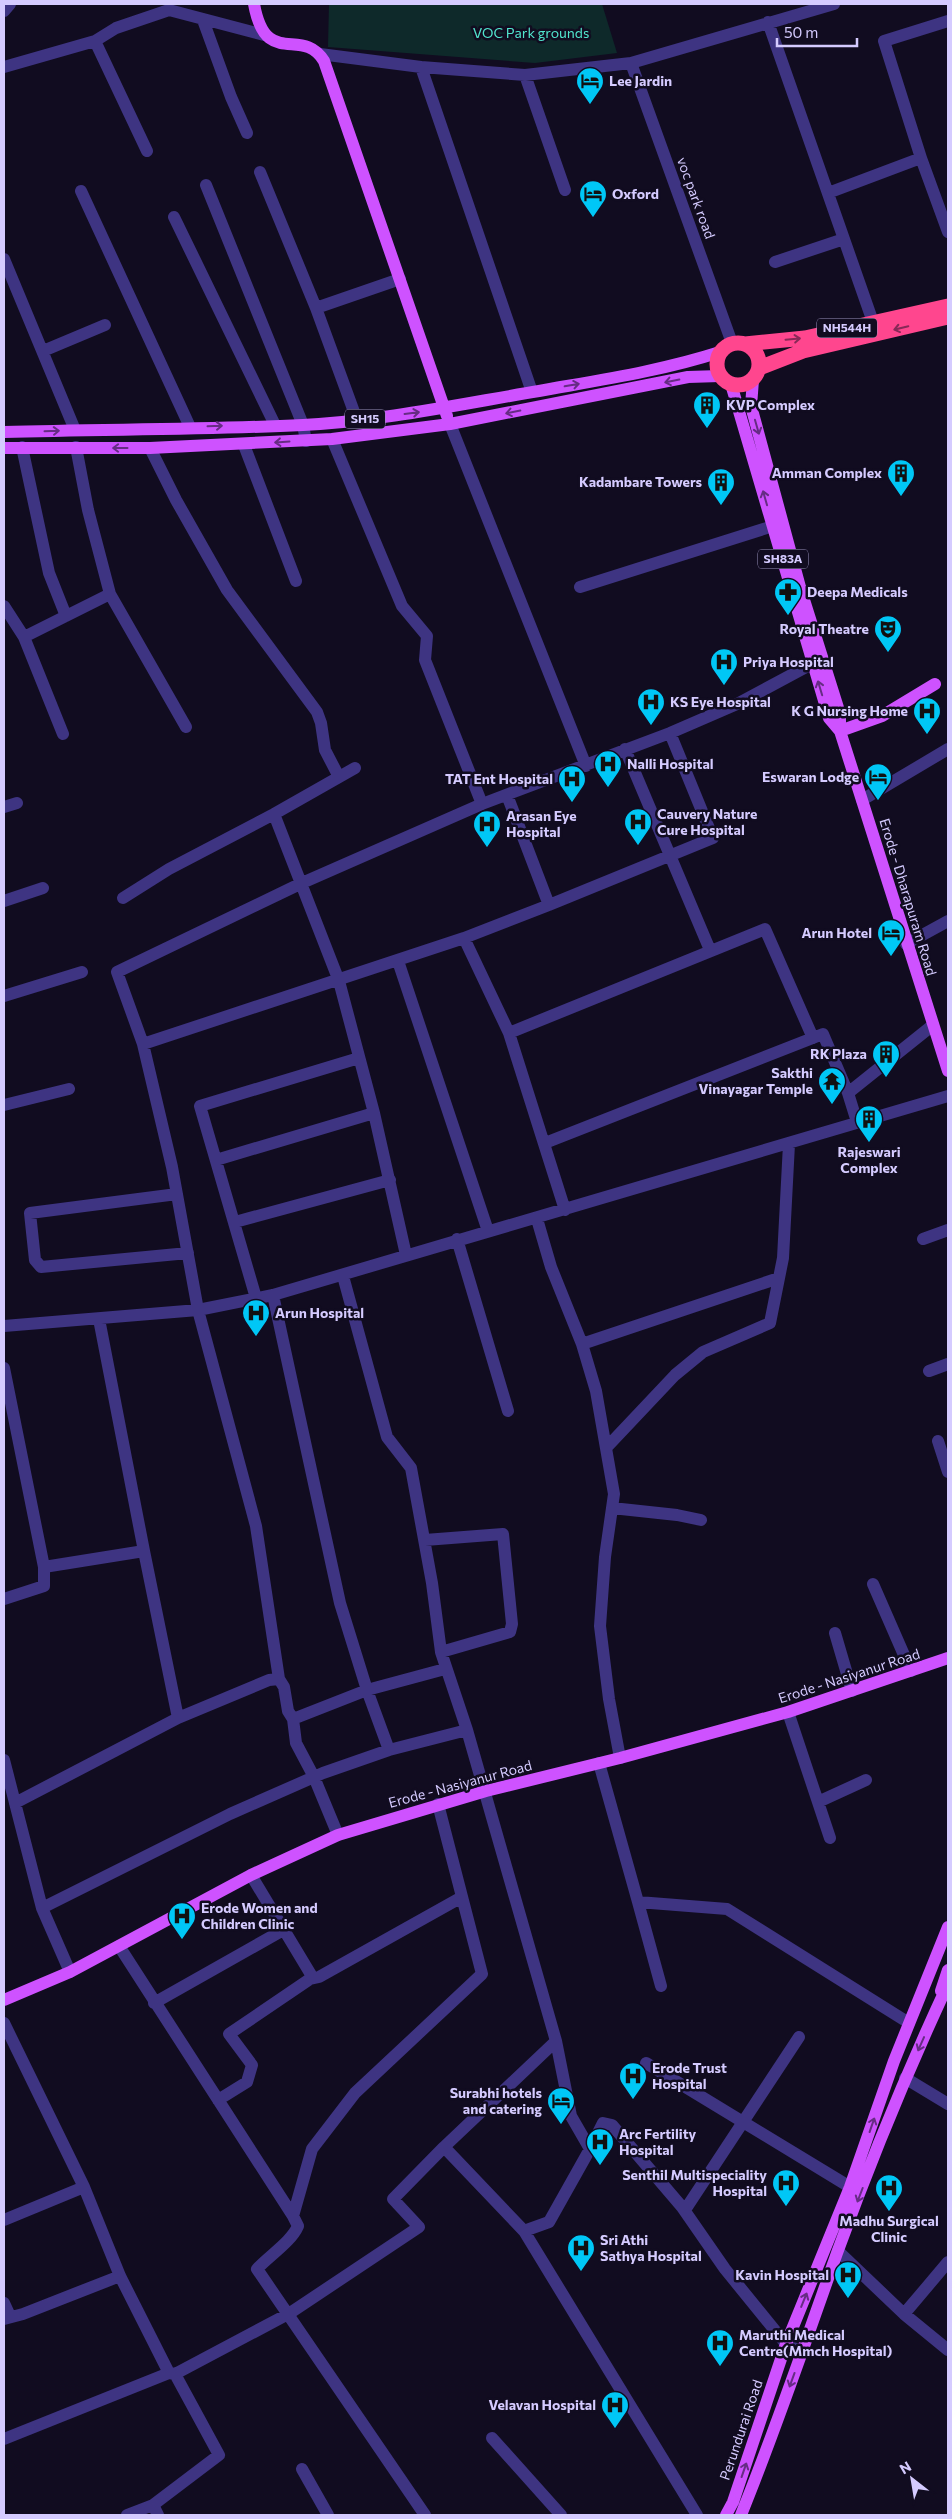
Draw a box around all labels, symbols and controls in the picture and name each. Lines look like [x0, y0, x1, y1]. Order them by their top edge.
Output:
scale bar [777, 15, 857, 47]
text: 50 m [784, 23, 818, 41]
park label: VOC Park grounds [473, 24, 589, 41]
hotel icon: Lee Jardin [575, 66, 605, 105]
place label: Lee Jardin [609, 72, 672, 89]
street label: voc park road [674, 155, 719, 241]
hotel icon: Oxford [578, 179, 608, 218]
place label: Oxford [612, 185, 659, 202]
road number: NH544H [817, 318, 877, 338]
one-way arrow [893, 324, 909, 333]
one-way arrow [785, 334, 801, 344]
one-way arrow [664, 376, 680, 386]
one-way arrow [563, 380, 579, 390]
building icon: KVP Complex [692, 390, 722, 429]
place label: KVP Complex [726, 396, 815, 413]
one-way arrow [403, 407, 419, 417]
one-way arrow [505, 408, 521, 417]
road number: SH15 [345, 409, 385, 428]
one-way arrow [752, 419, 762, 435]
one-way arrow [207, 422, 223, 431]
one-way arrow [44, 426, 60, 436]
one-way arrow [275, 438, 291, 447]
one-way arrow [112, 443, 128, 453]
building icon: Amman Complex [886, 458, 916, 497]
place label: Amman Complex [772, 464, 882, 481]
building icon: Kadambare Towers [706, 467, 736, 506]
place label: Kadambare Towers [579, 473, 702, 490]
one-way arrow [759, 490, 769, 506]
road number: SH83A [758, 550, 808, 568]
pharmacy icon: Deepa Medicals [773, 577, 803, 616]
place label: Deepa Medicals [807, 583, 908, 600]
theatre icon: Royal Theatre [873, 614, 903, 653]
place label: Royal Theatre [780, 620, 869, 637]
hospital icon: Priya Hospital [709, 647, 739, 686]
place label: Priya Hospital [743, 653, 834, 670]
one-way arrow [814, 680, 824, 696]
hospital icon: KS Eye Hospital [636, 687, 666, 726]
place label: KS Eye Hospital [670, 693, 771, 710]
hospital icon: K G Nursing Home [912, 696, 942, 735]
place label: K G Nursing Home [791, 702, 908, 719]
hospital icon: Nalli Hospital [593, 749, 623, 788]
place label: Nalli Hospital [627, 755, 714, 772]
hotel icon: Eswaran Lodge [863, 762, 893, 801]
hospital icon: TAT Ent Hospital [557, 764, 587, 803]
place label: Eswaran Lodge [762, 768, 859, 785]
place label: TAT Ent Hospital [445, 770, 553, 787]
place label: Cauvery Nature Cure Hospital [657, 805, 757, 838]
place label: Arasan Eye Hospital [506, 807, 577, 840]
hospital icon: Cauvery Nature Cure Hospital [623, 807, 653, 846]
hospital icon: Arasan Eye Hospital [472, 809, 502, 848]
street label: Erode - Dharapuram Road [876, 816, 941, 978]
hotel icon: Arun Hotel [876, 918, 906, 957]
place label: Arun Hotel [802, 924, 872, 941]
building icon: RK Plaza [871, 1039, 901, 1078]
place label: RK Plaza [810, 1045, 867, 1062]
place label: Sakthi Vinayagar Temple [698, 1064, 813, 1097]
temple icon: Sakthi Vinayagar Temple [817, 1066, 847, 1105]
building icon: Rajeswari Complex [854, 1104, 884, 1143]
place label: Rajeswari Complex [837, 1143, 901, 1176]
hospital icon: Arun Hospital [241, 1298, 271, 1337]
place label: Arun Hospital [275, 1304, 364, 1321]
street label: Erode - Nasiyanur Road [776, 1645, 922, 1706]
street label: Erode - Nasiyanur Road [386, 1756, 533, 1811]
place label: Erode Women and Children Clinic [201, 1899, 318, 1932]
hospital icon: Erode Women and Children Clinic [167, 1901, 197, 1940]
one-way arrow [915, 2036, 925, 2051]
place label: Erode Trust Hospital [652, 2059, 727, 2092]
hospital icon: Erode Trust Hospital [618, 2061, 648, 2100]
place label: Surabhi hotels and catering [450, 2084, 542, 2117]
hotel icon: Surabhi hotels and catering [546, 2086, 576, 2125]
one-way arrow [868, 2117, 877, 2133]
place label: Arc Fertility Hospital [619, 2125, 697, 2158]
hospital icon: Arc Fertility Hospital [585, 2127, 615, 2166]
place label: Senthil Multispeciality Hospital [622, 2166, 767, 2199]
hospital icon: Senthil Multispeciality Hospital [771, 2168, 801, 2207]
hospital icon: Madhu Surgical Clinic [874, 2173, 904, 2212]
one-way arrow [855, 2186, 864, 2202]
place label: Madhu Surgical Clinic [839, 2212, 939, 2245]
place label: Sri Athi Sathya Hospital [600, 2231, 702, 2264]
hospital icon: Sri Athi Sathya Hospital [566, 2233, 596, 2272]
hospital icon: Kavin Hospital [833, 2260, 863, 2299]
place label: Kavin Hospital [735, 2266, 829, 2283]
one-way arrow [800, 2293, 809, 2308]
place label: Maruthi Medical Centre(Mmch Hospital) [739, 2326, 892, 2359]
hospital icon: Maruthi Medical Centre(Mmch Hospital) [705, 2328, 735, 2367]
one-way arrow [787, 2372, 796, 2387]
street label: Perundurai Road [715, 2377, 766, 2482]
hospital icon: Velavan Hospital [600, 2390, 630, 2429]
place label: Velavan Hospital [489, 2396, 596, 2413]
north arrow [887, 2454, 937, 2504]
text: N [896, 2457, 914, 2477]
one-way arrow [739, 2462, 749, 2478]

